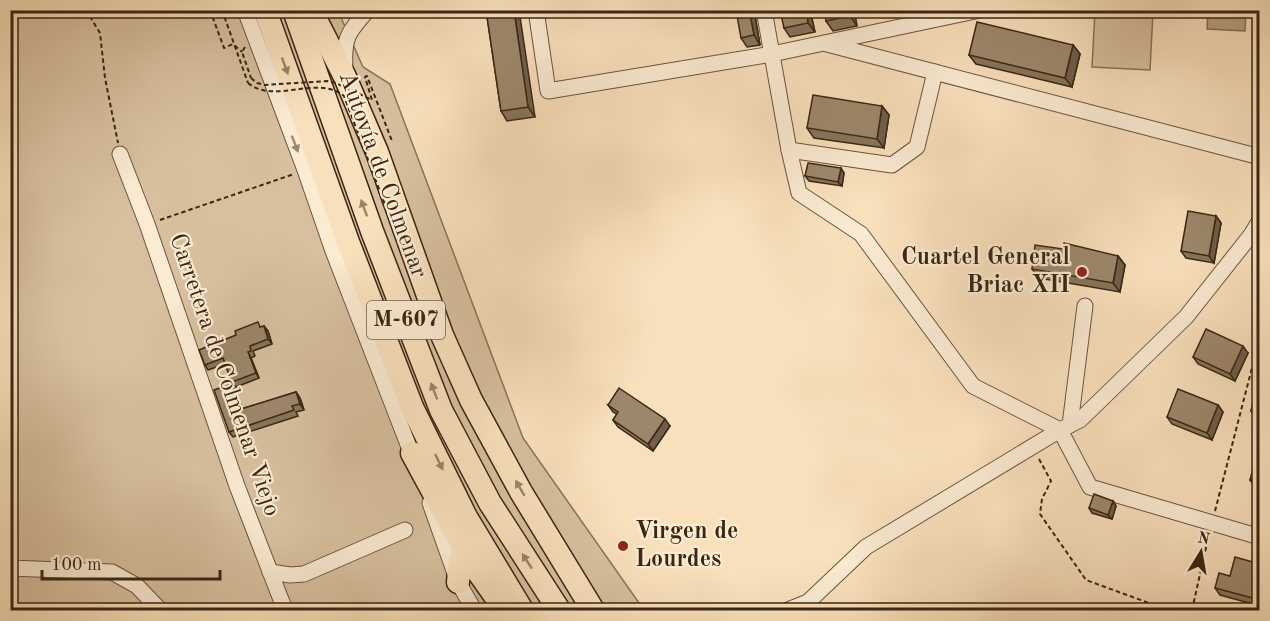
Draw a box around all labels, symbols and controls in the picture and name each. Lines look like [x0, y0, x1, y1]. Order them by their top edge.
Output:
one-way arrow [280, 57, 290, 75]
street label: Autovía de Colmenar [333, 69, 431, 282]
one-way arrow [291, 135, 300, 153]
one-way arrow [359, 199, 369, 217]
street label: Carretera de Colmenar Viejo [164, 231, 284, 519]
place label: Cuartel General Briac XII [901, 246, 1070, 298]
marker: Cuartel General Briac XII [1075, 265, 1089, 279]
road number: M-607 [367, 301, 445, 339]
one-way arrow [428, 381, 438, 399]
one-way arrow [435, 454, 444, 471]
one-way arrow [514, 480, 525, 496]
place label: Virgen de Lourdes [635, 520, 738, 572]
north arrow [1171, 522, 1231, 582]
text: N [1196, 530, 1212, 548]
marker: Virgen de Lourdes [616, 539, 630, 553]
scale bar [42, 543, 220, 581]
one-way arrow [522, 553, 533, 569]
text: 100 m [51, 556, 102, 574]

